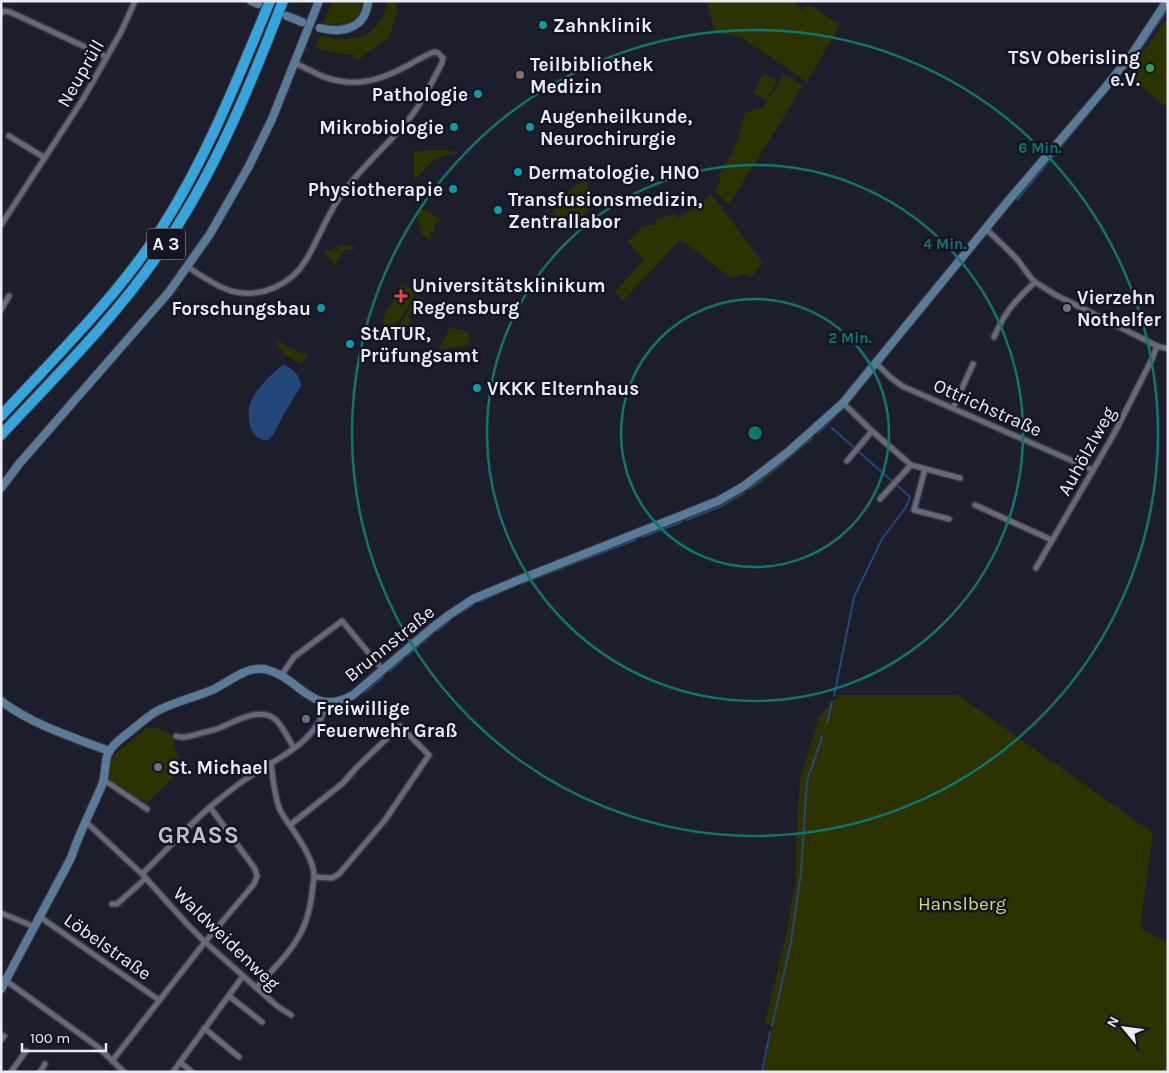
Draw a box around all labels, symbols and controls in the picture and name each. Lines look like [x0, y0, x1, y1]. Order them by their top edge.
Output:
place label: Zahnklinik [553, 15, 652, 37]
marker: Zahnklinik [537, 19, 549, 31]
street label: Neuprüll [53, 36, 109, 111]
place label: TSV Oberisling e.V. [1008, 47, 1140, 91]
place label: Teilbibliothek Medizin [530, 54, 654, 98]
marker: TSV Oberisling e.V. [1144, 62, 1156, 74]
marker: Teilbibliothek Medizin [514, 69, 526, 81]
place label: Pathologie [372, 84, 468, 106]
marker: Pathologie [472, 88, 484, 100]
place label: Augenheilkunde, Neurochirurgie [540, 106, 692, 150]
place label: Mikrobiologie [319, 117, 444, 139]
marker: Mikrobiologie [448, 121, 460, 133]
marker: Augenheilkunde, Neurochirurgie [524, 121, 536, 133]
text: 6 Min. [1018, 139, 1062, 157]
place label: Dermatologie, HNO [528, 162, 700, 184]
marker: Dermatologie, HNO [512, 166, 524, 178]
place label: Physiotherapie [308, 179, 443, 201]
marker: Physiotherapie [447, 183, 459, 195]
place label: Transfusionsmedizin, Zentrallabor [508, 189, 703, 233]
marker: Transfusionsmedizin, Zentrallabor [492, 204, 504, 216]
road number: A 3 [147, 228, 185, 260]
text: 4 Min. [923, 235, 967, 253]
place label: Universitätsklinikum Regensburg [412, 275, 605, 319]
place label: Vierzehn Nothelfer [1077, 287, 1162, 331]
marker: Universitätsklinikum Regensburg [394, 289, 408, 303]
place label: Forschungsbau [172, 298, 311, 320]
marker: Forschungsbau [315, 302, 327, 314]
marker: Vierzehn Nothelfer [1061, 302, 1073, 314]
place label: StATUR, Prüfungsamt [360, 323, 479, 367]
text: 2 Min. [828, 329, 872, 347]
marker: StATUR, Prüfungsamt [344, 338, 356, 350]
street label: Ottrichstraße [930, 374, 1045, 442]
place label: VKKK Elternhaus [487, 378, 639, 400]
marker: VKKK Elternhaus [471, 382, 483, 394]
street label: Auhölzlweg [1053, 403, 1120, 500]
centre of rings [746, 424, 764, 442]
street label: Brunnstraße [340, 601, 439, 687]
place label: Freiwillige Feuerwehr Graß [316, 698, 458, 742]
marker: Freiwillige Feuerwehr Graß [300, 713, 312, 725]
place label: St. Michael [168, 757, 268, 779]
marker: St. Michael [152, 761, 164, 773]
district label: GRASS [158, 821, 240, 849]
street label: Waldweidenweg [169, 882, 284, 995]
park label: Hanslberg [918, 893, 1006, 915]
street label: Löbelstraße [60, 909, 155, 985]
north arrow [1099, 1003, 1149, 1053]
text: N [1103, 1013, 1123, 1030]
scale bar [22, 1020, 106, 1052]
text: 100 m [30, 1029, 70, 1047]

